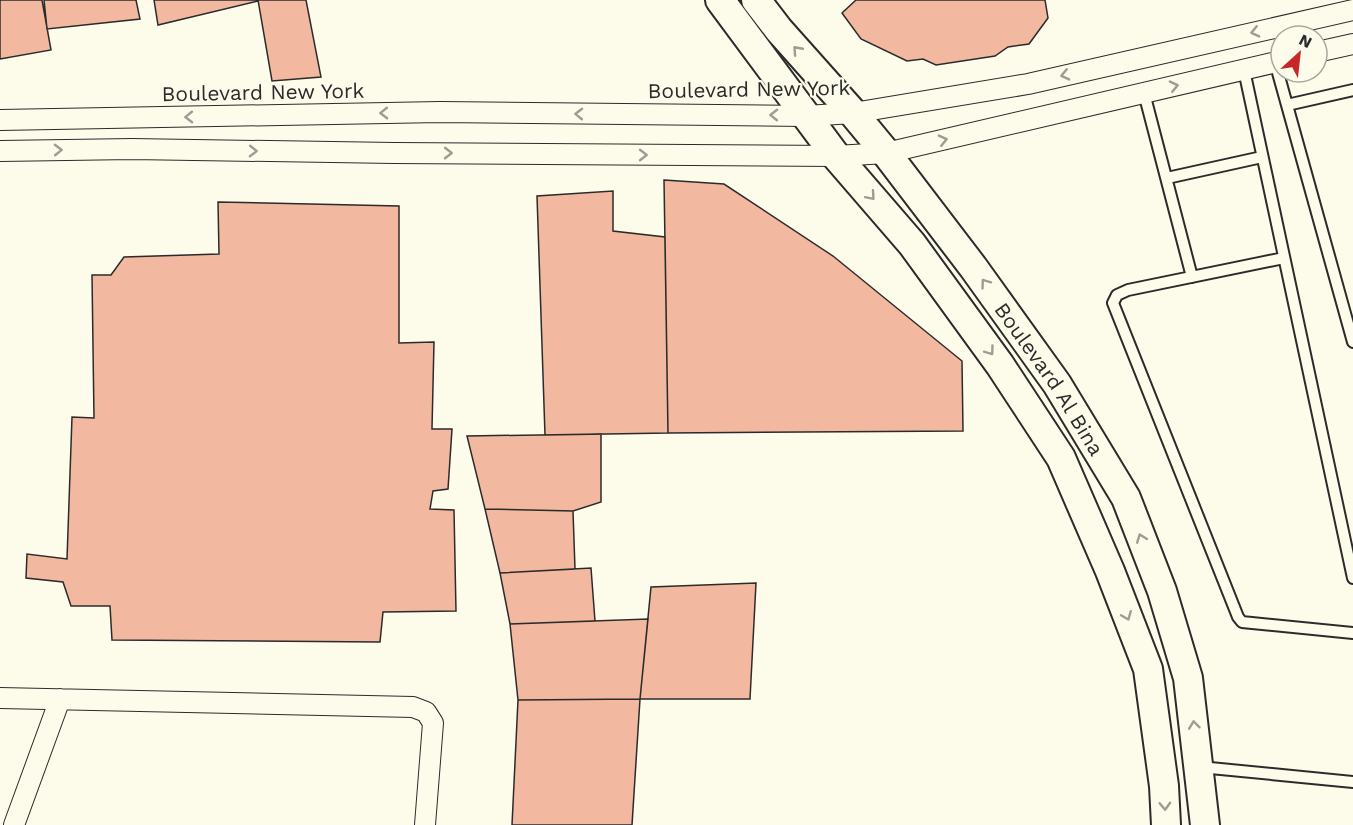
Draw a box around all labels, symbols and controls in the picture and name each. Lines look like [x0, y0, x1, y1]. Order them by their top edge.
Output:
north arrow [1269, 24, 1329, 84]
one-way arrow [1250, 25, 1260, 38]
text: N [1296, 30, 1315, 52]
one-way arrow [793, 46, 804, 57]
one-way arrow [1060, 68, 1070, 81]
street label: Boulevard New York [647, 75, 851, 103]
street label: Boulevard New York [161, 78, 365, 106]
one-way arrow [1169, 80, 1179, 93]
one-way arrow [379, 107, 388, 120]
one-way arrow [574, 107, 583, 120]
one-way arrow [769, 109, 778, 121]
one-way arrow [184, 111, 193, 123]
one-way arrow [938, 134, 948, 147]
one-way arrow [54, 144, 63, 156]
one-way arrow [249, 144, 258, 157]
one-way arrow [444, 147, 453, 159]
one-way arrow [639, 148, 648, 161]
one-way arrow [864, 189, 875, 200]
one-way arrow [981, 279, 992, 290]
street label: Boulevard Al Bina [990, 297, 1110, 460]
one-way arrow [983, 344, 994, 355]
one-way arrow [1136, 533, 1149, 544]
one-way arrow [1120, 610, 1132, 621]
one-way arrow [1189, 720, 1201, 730]
one-way arrow [1159, 801, 1171, 810]

